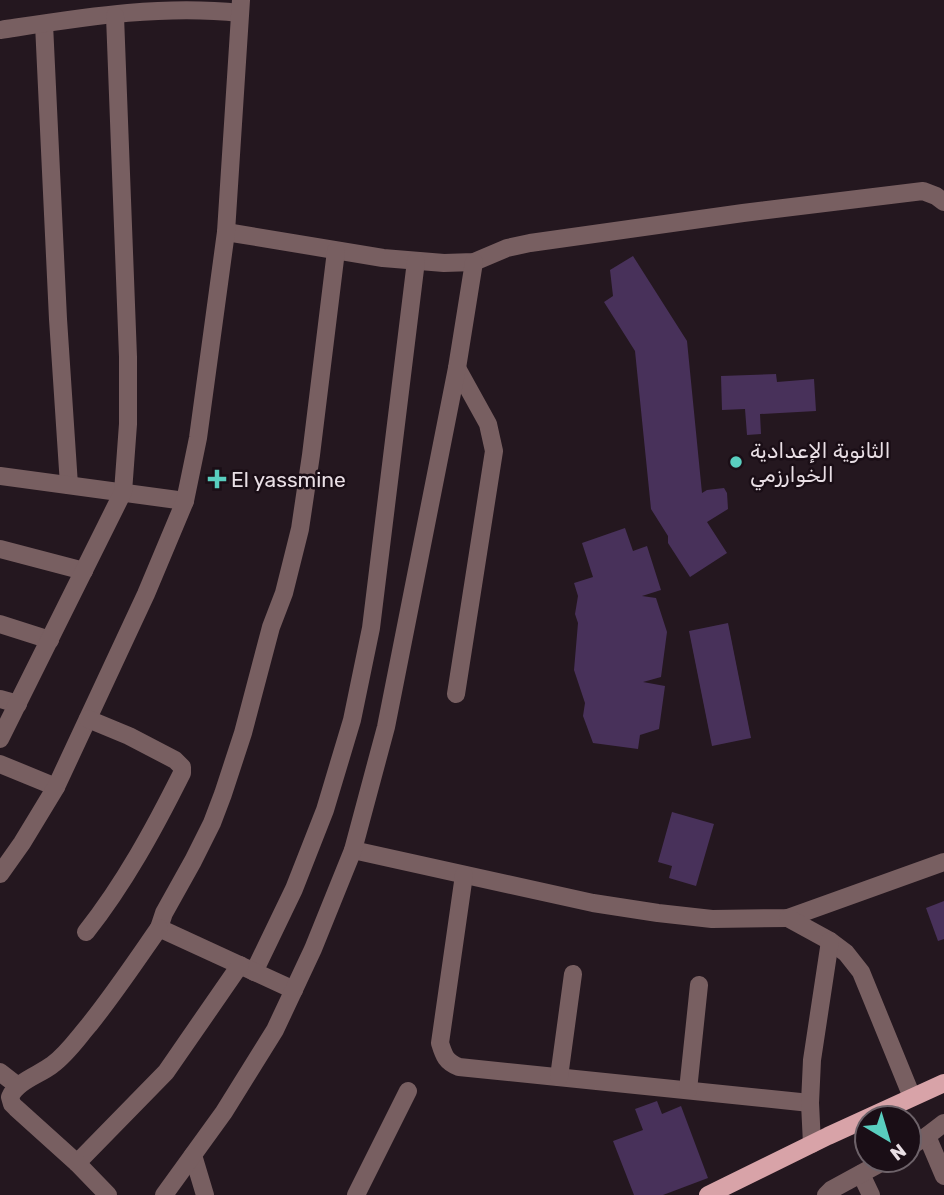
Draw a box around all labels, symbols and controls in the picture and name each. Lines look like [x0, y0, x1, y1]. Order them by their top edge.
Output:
place label: الثانوية الإعدادية الخوارزمي [750, 438, 891, 491]
marker: الثانوية الإعدادية الخوارزمي [728, 454, 744, 470]
place label: El yassmine [231, 467, 346, 492]
marker: El yassmine [209, 471, 225, 487]
north arrow [853, 1104, 923, 1174]
text: N [886, 1139, 911, 1165]

